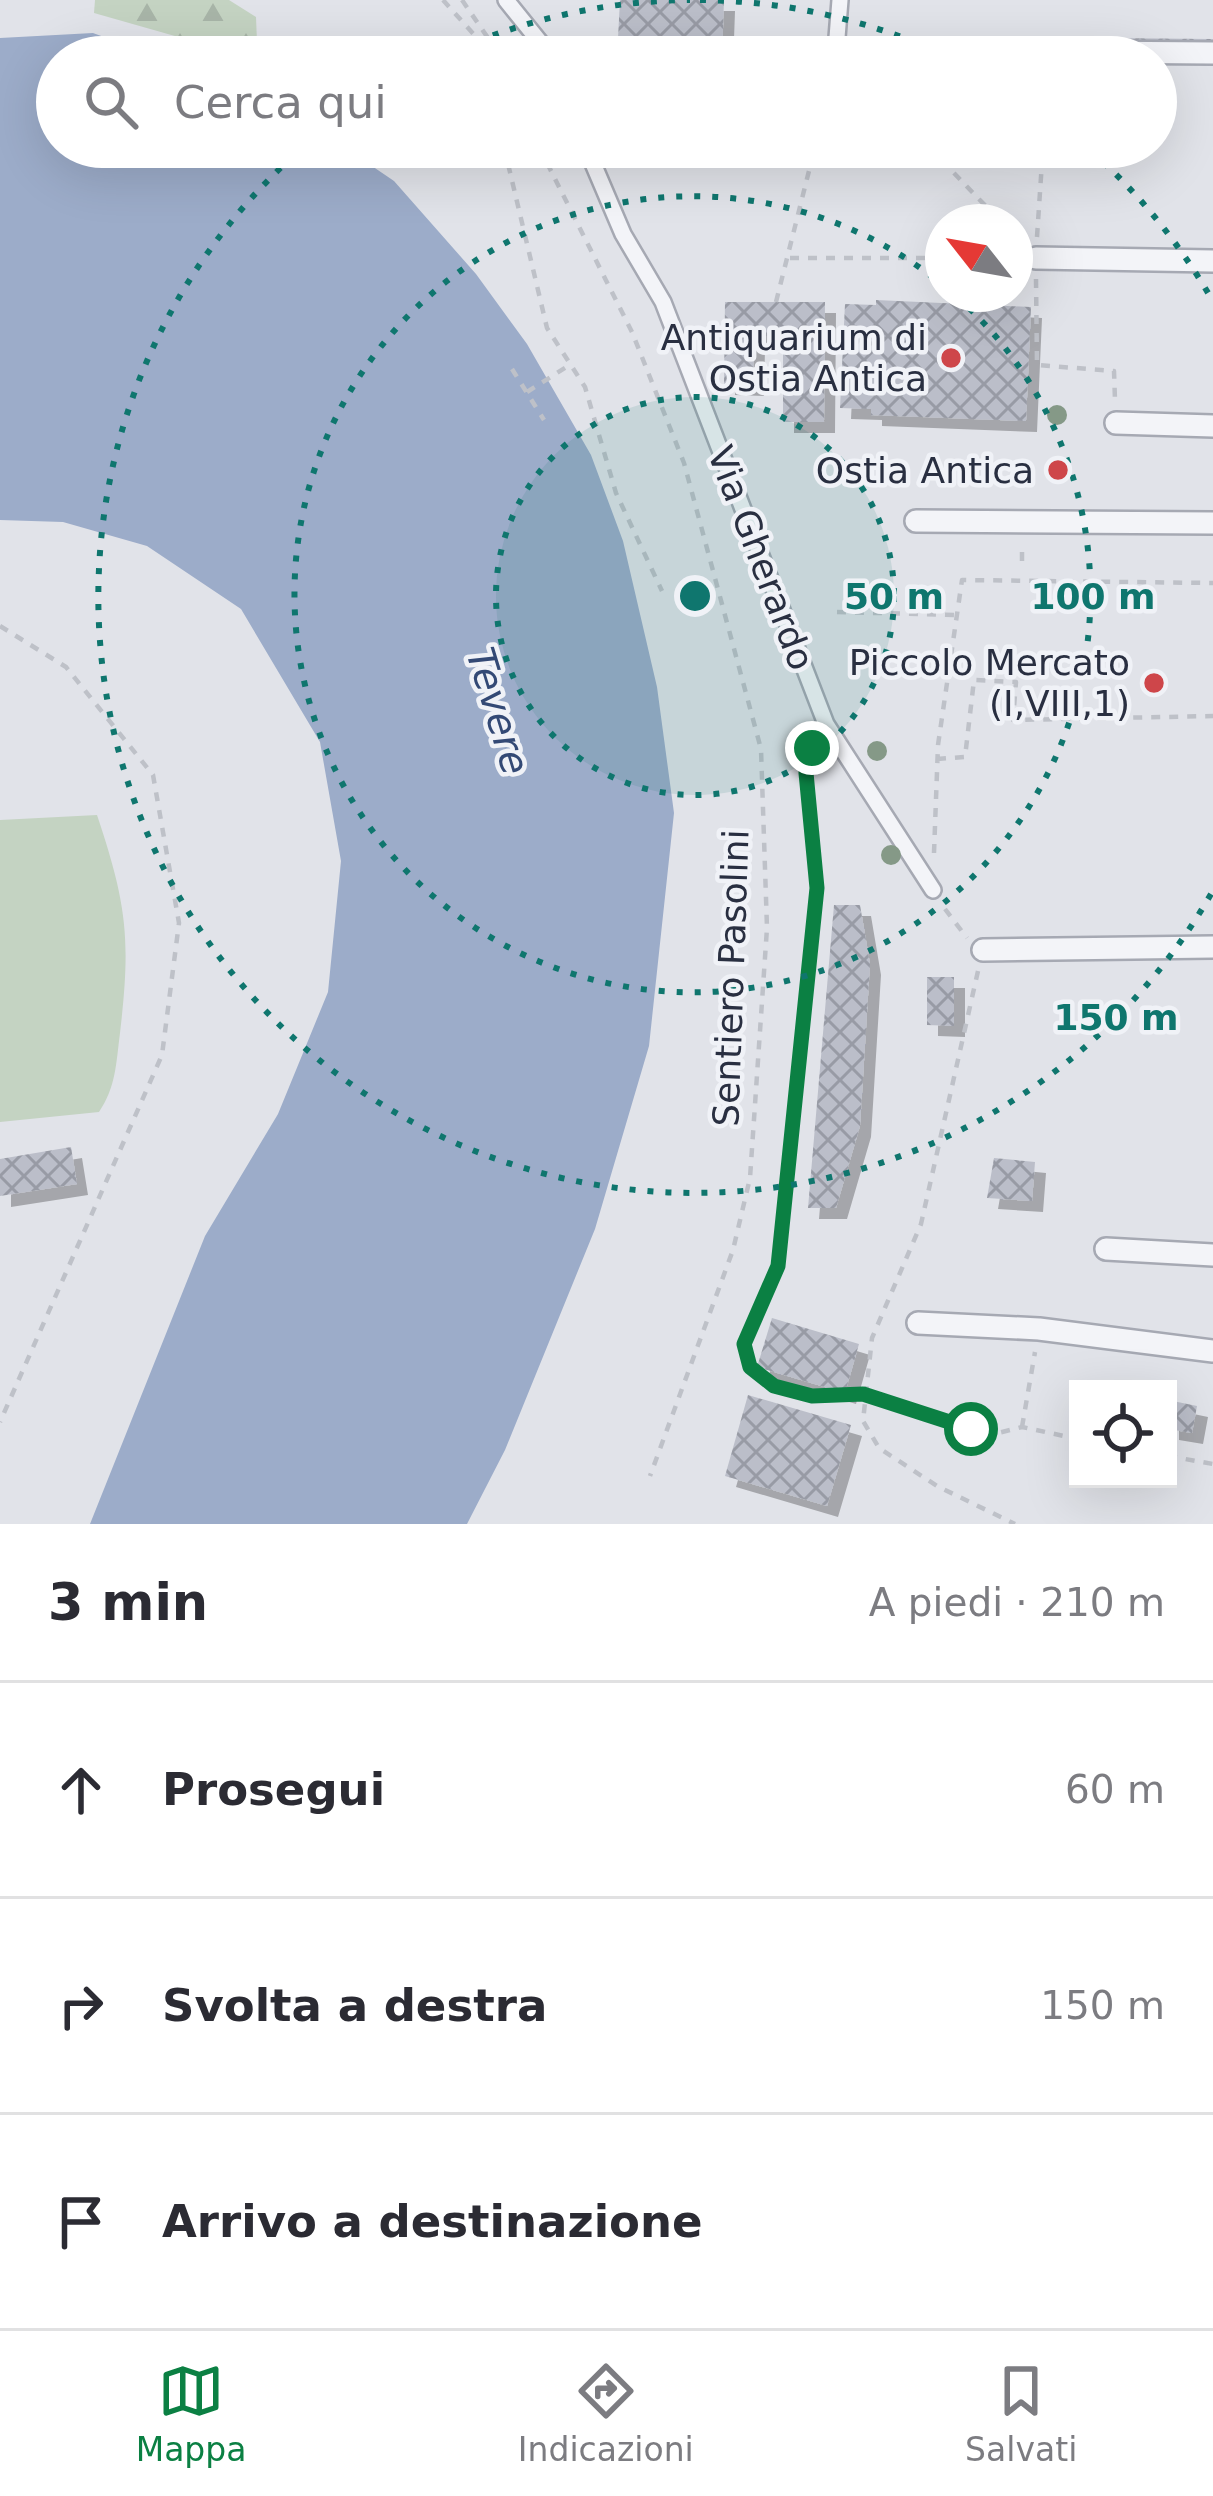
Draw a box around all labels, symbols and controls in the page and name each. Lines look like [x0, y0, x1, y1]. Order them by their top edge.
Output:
search box [36, 36, 1177, 168]
icon: search [78, 69, 144, 135]
text: Cerca qui [174, 76, 387, 129]
north arrow [925, 204, 1033, 312]
place label: Antiquarium di Ostia Antica [661, 317, 927, 399]
marker: Antiquarium di Ostia Antica [938, 345, 964, 371]
street label: Via Gherardo [700, 440, 822, 676]
place label: Ostia Antica [816, 450, 1034, 491]
marker: Ostia Antica [1045, 457, 1071, 483]
centre of rings [674, 575, 716, 617]
text: 50 m [844, 576, 944, 617]
text: 100 m [1030, 576, 1156, 617]
water label: Tevere [457, 642, 539, 780]
place label: Piccolo Mercato (I,VIII,1) [849, 642, 1130, 724]
marker: Piccolo Mercato (I,VIII,1) [1141, 670, 1167, 696]
route end [785, 721, 839, 775]
street label: Sentiero Pasolini [705, 829, 757, 1127]
text: 150 m [1053, 997, 1179, 1038]
map controls [1069, 1380, 1177, 1488]
button: locate [1069, 1380, 1177, 1488]
route start [944, 1402, 998, 1456]
text: 3 min [48, 1573, 208, 1632]
text: A piedi · 210 m [869, 1580, 1165, 1625]
icon: ahead [48, 1757, 114, 1823]
text: Prosegui [162, 1763, 385, 1816]
text: 60 m [1065, 1767, 1165, 1812]
icon: right [48, 1973, 114, 2039]
text: Svolta a destra [162, 1979, 547, 2032]
text: 150 m [1040, 1983, 1165, 2028]
icon: arrive [48, 2189, 114, 2255]
text: Arrivo a destinazione [162, 2195, 703, 2248]
tab: Mappa [136, 2358, 246, 2469]
tab: Indicazioni [518, 2358, 694, 2469]
tab: Salvati [965, 2358, 1077, 2469]

